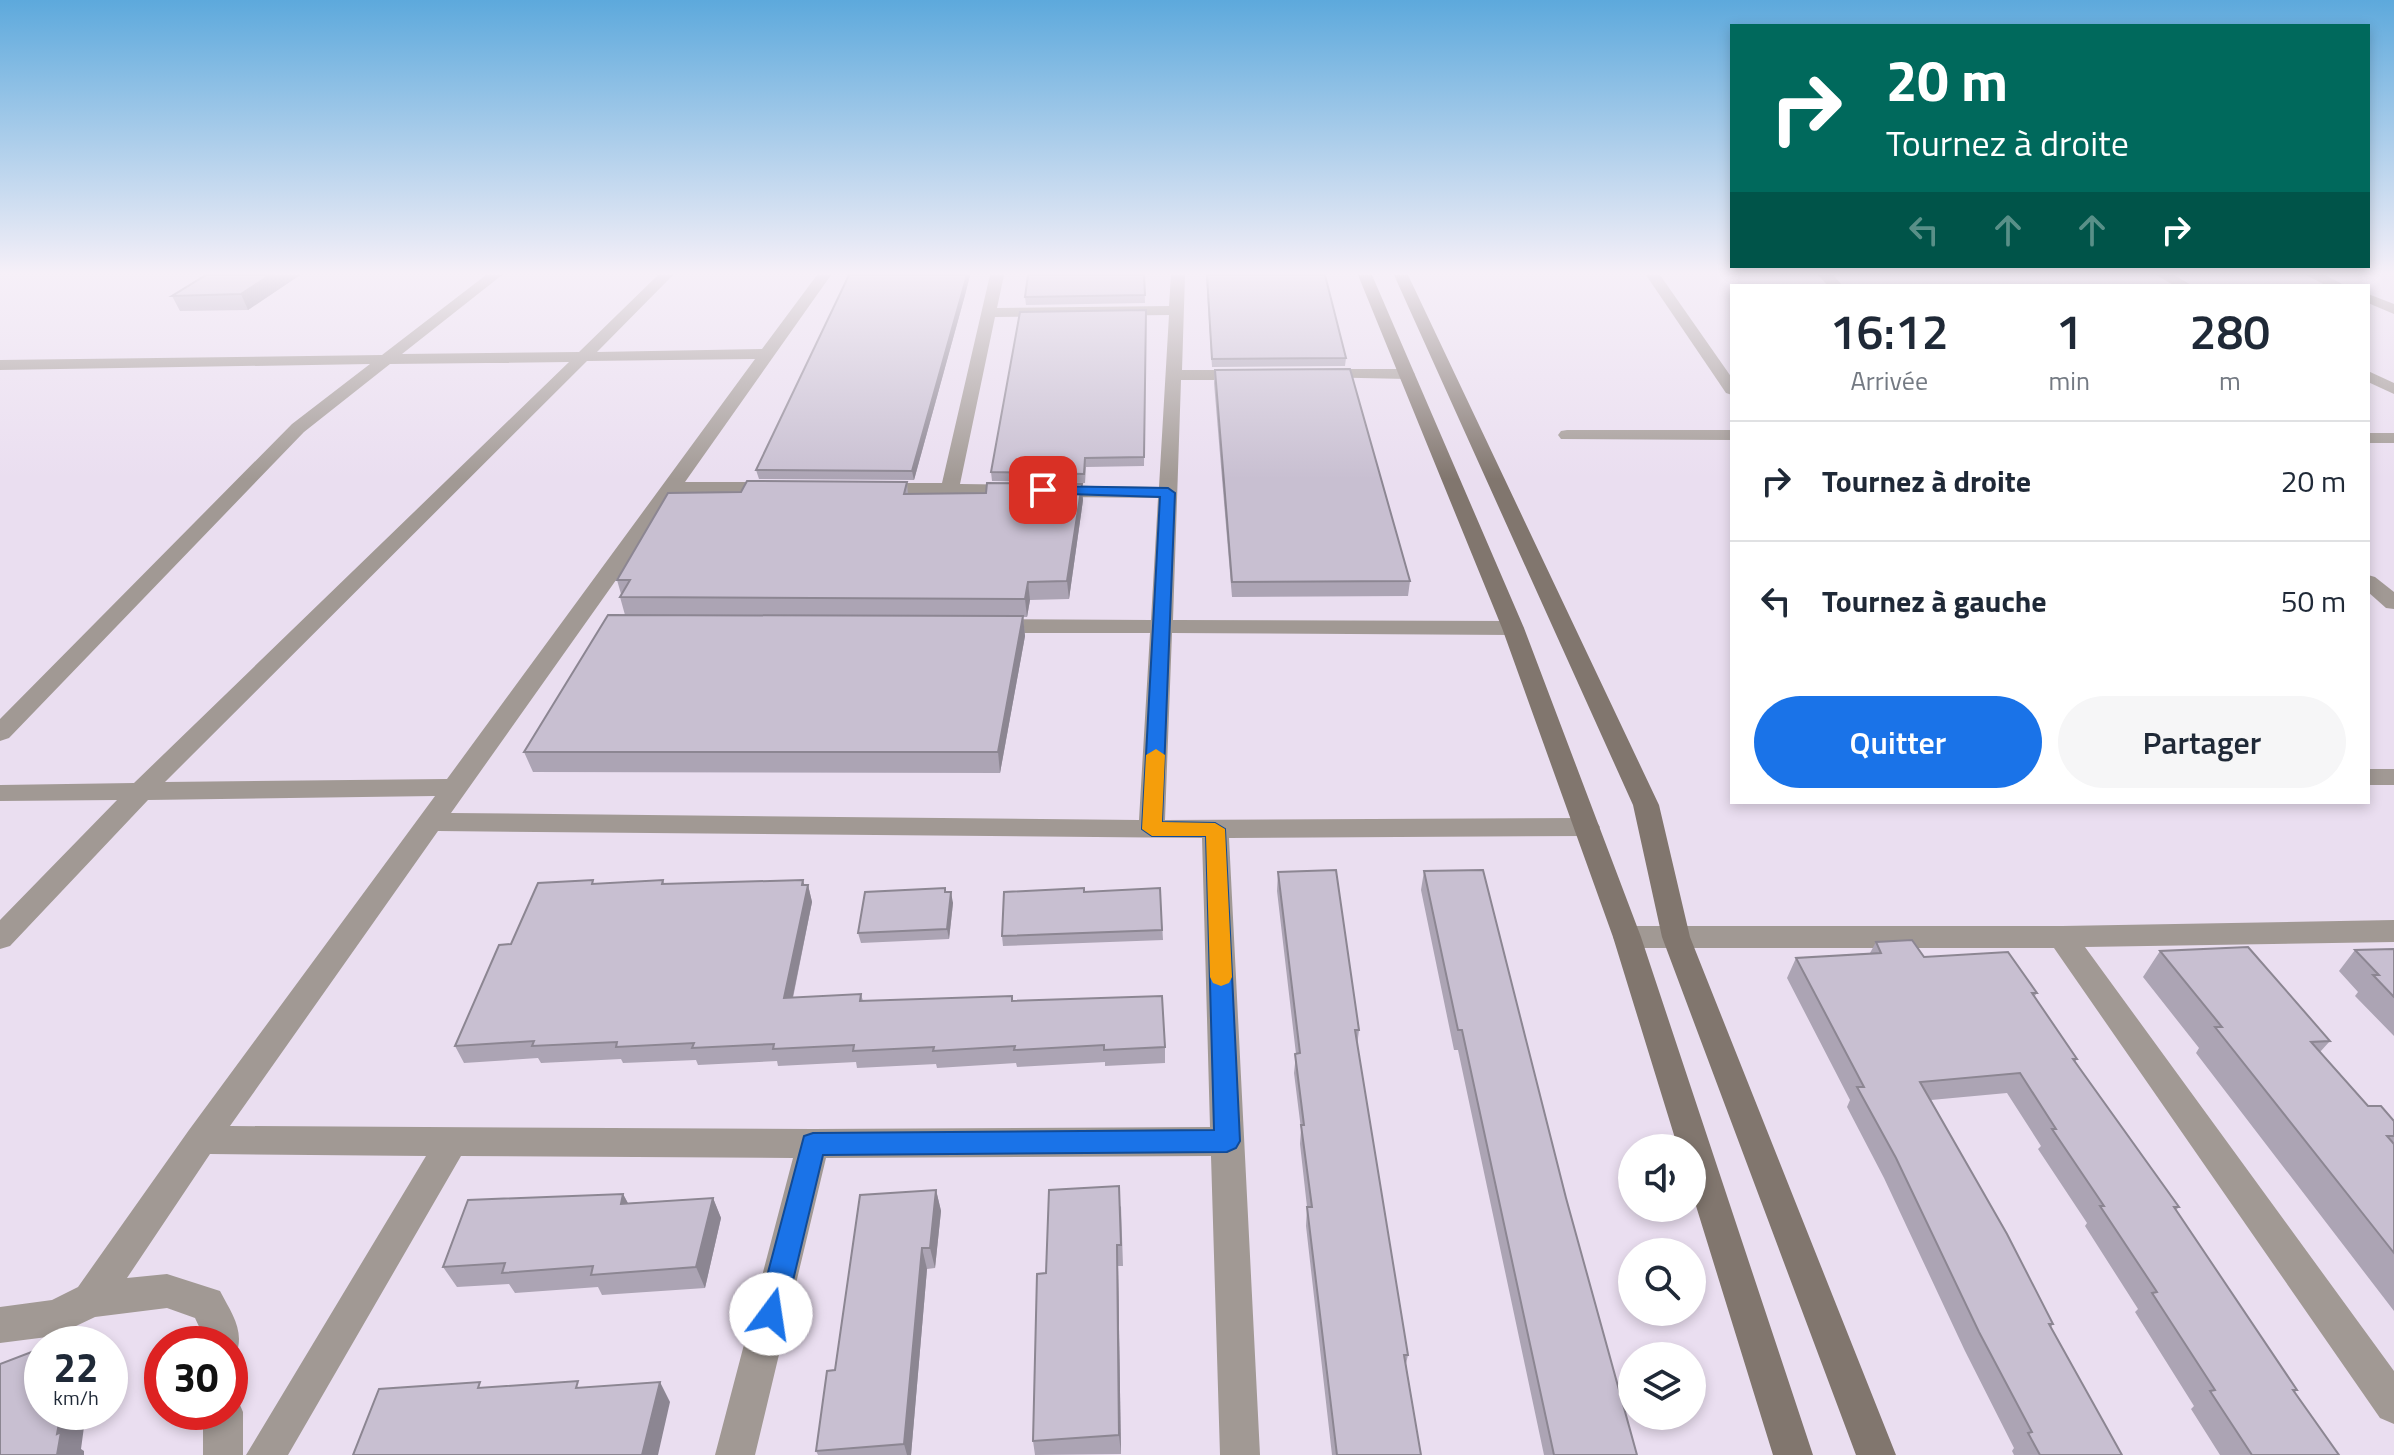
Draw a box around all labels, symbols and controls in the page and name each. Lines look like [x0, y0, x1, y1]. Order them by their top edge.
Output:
text: 20 m [1886, 38, 2008, 123]
icon: right [1754, 56, 1858, 160]
text: Tournez à droite [1886, 115, 2129, 170]
icon: left [1902, 208, 1946, 252]
icon: ahead [1986, 208, 2030, 252]
icon: ahead [2070, 208, 2114, 252]
icon: right [2154, 208, 2198, 252]
text: 16:12 [1830, 295, 1949, 368]
text: 1 [2056, 295, 2083, 368]
text: 280 [2190, 295, 2270, 368]
text: Arrivée [1850, 361, 1928, 400]
text: min [2048, 361, 2090, 400]
text: m [2219, 361, 2241, 400]
pin [1009, 456, 1077, 524]
text: Tournez à droite [1822, 458, 2031, 504]
text: 20 m [2281, 458, 2346, 504]
icon: right [1754, 459, 1798, 503]
icon: arrive [1021, 468, 1065, 512]
text: Tournez à gauche [1822, 578, 2047, 624]
text: 50 m [2281, 578, 2346, 624]
icon: left [1754, 579, 1798, 623]
button: Quitter [1754, 696, 2042, 788]
button: Partager [2058, 696, 2346, 788]
map controls [1618, 1134, 1706, 1430]
button: sound [1618, 1134, 1706, 1222]
button: search [1618, 1238, 1706, 1326]
position arrow [729, 1272, 813, 1356]
speed limit sign: 30 [144, 1326, 248, 1430]
text: 22 [54, 1337, 98, 1398]
button: layers [1618, 1342, 1706, 1430]
text: km/h [53, 1382, 99, 1413]

